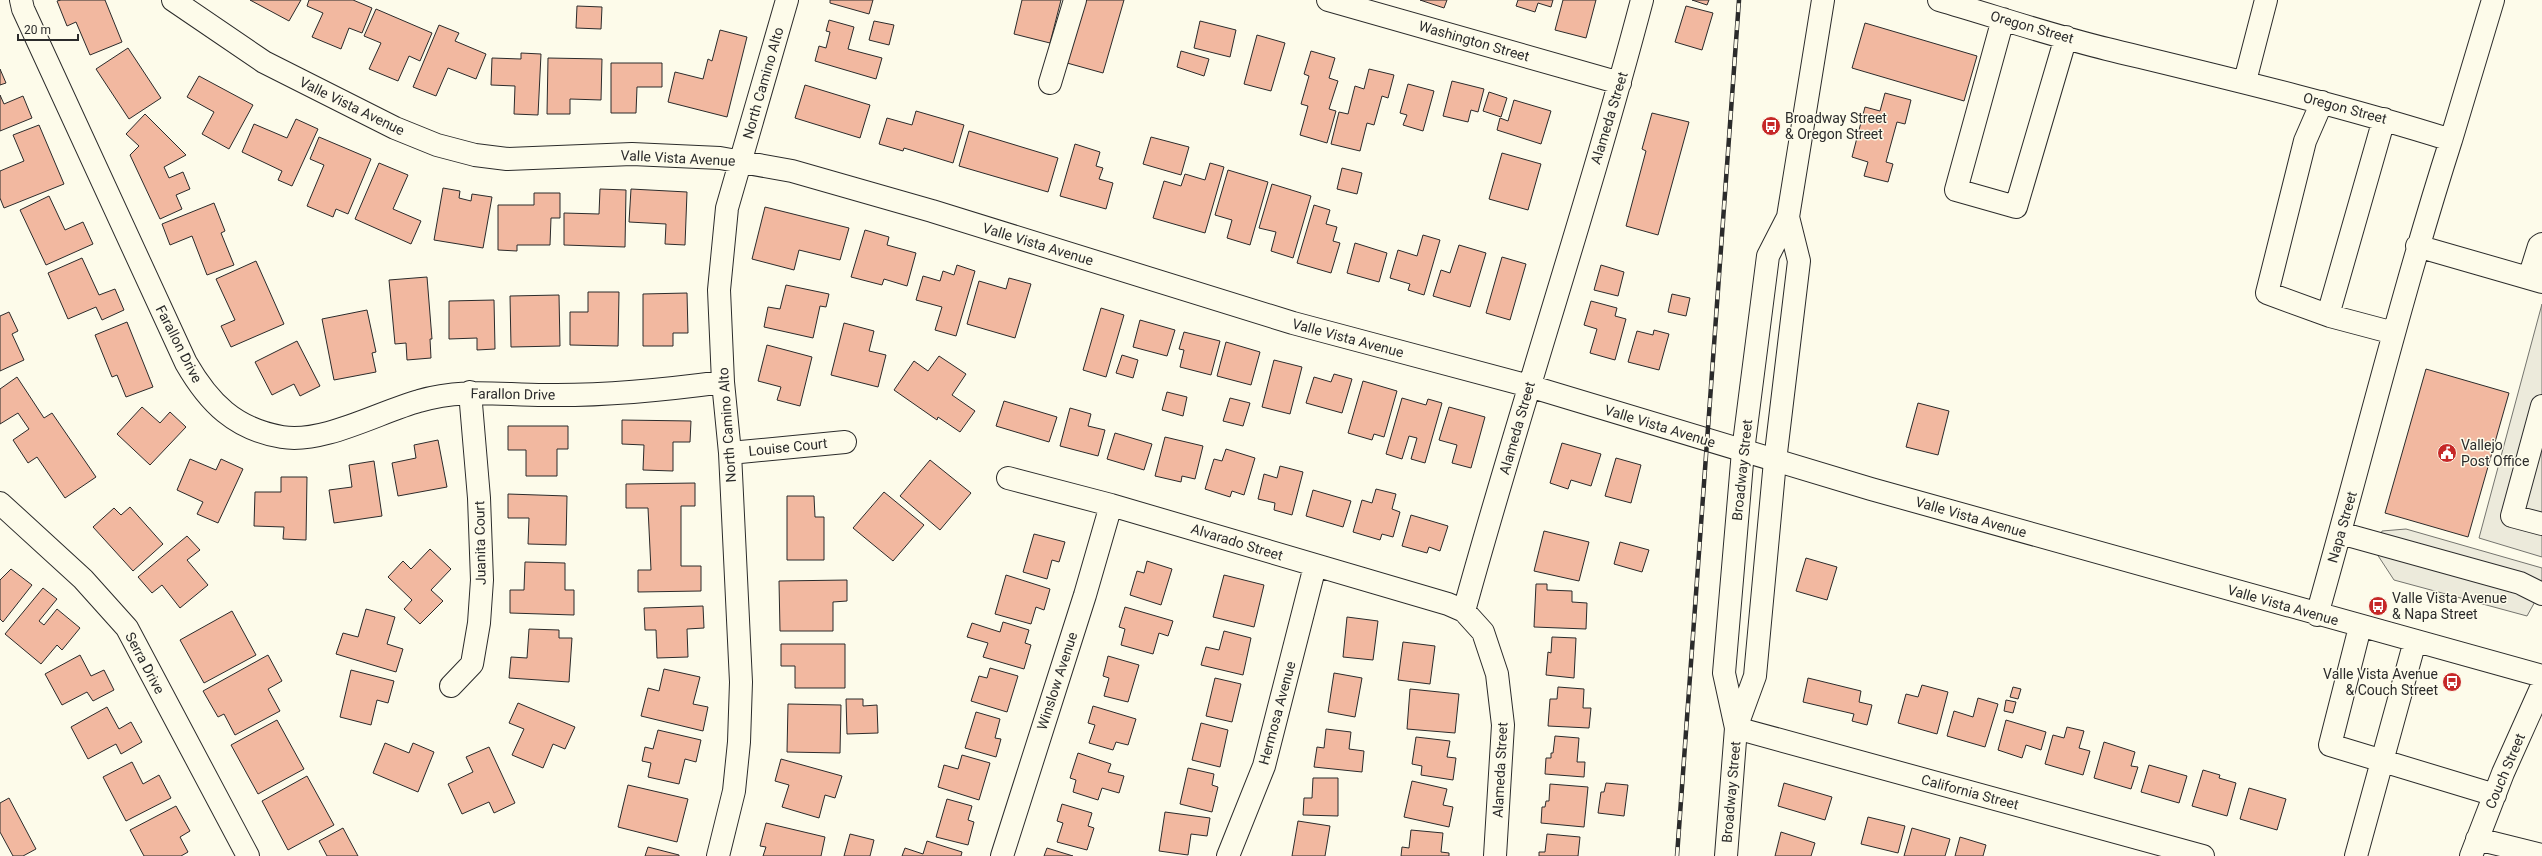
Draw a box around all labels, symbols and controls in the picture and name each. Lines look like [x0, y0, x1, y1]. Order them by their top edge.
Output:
street label: Oregon Street [1989, 8, 2076, 47]
scale bar [18, 16, 78, 42]
street label: Washington Street [1417, 18, 1532, 65]
text: 20 m [24, 23, 51, 37]
street label: North Camino Alto [739, 25, 787, 141]
street label: Alameda Street [1587, 69, 1631, 166]
street label: Valle Vista Avenue [297, 74, 407, 138]
street label: Oregon Street [2302, 89, 2389, 127]
place label: Broadway Street & Oregon Street [1785, 110, 1887, 142]
bus stop icon: Broadway Street & Oregon Street [1760, 115, 1782, 137]
street label: Valle Vista Avenue [620, 147, 736, 169]
street label: Valle Vista Avenue [981, 220, 1095, 268]
street label: Farallon Drive [153, 303, 205, 385]
street label: Valle Vista Avenue [1290, 315, 1406, 361]
street label: North Camino Alto [715, 367, 739, 483]
street label: Alameda Street [1496, 379, 1538, 476]
street label: Farallon Drive [471, 385, 555, 403]
street label: Valle Vista Avenue [1603, 402, 1717, 450]
street label: Broadway Street [1729, 418, 1755, 522]
street label: Louise Court [748, 435, 829, 459]
place label: Vallejo Post Office [2461, 437, 2529, 469]
public building icon: Vallejo Post Office [2436, 442, 2458, 464]
street label: Napa Street [2324, 489, 2360, 565]
street label: Valle Vista Avenue [1914, 493, 2028, 541]
street label: Juanita Court [471, 500, 489, 585]
street label: Alvarado Street [1189, 520, 1285, 564]
street label: Valle Vista Avenue [2226, 581, 2340, 629]
place label: Valle Vista Avenue & Napa Street [2392, 590, 2507, 622]
bus stop icon: Valle Vista Avenue & Napa Street [2367, 595, 2389, 617]
street label: Serra Drive [122, 629, 168, 697]
street label: Winslow Avenue [1034, 630, 1080, 732]
street label: Hermosa Avenue [1255, 659, 1299, 767]
place label: Valle Vista Avenue & Couch Street [2323, 666, 2438, 698]
bus stop icon: Valle Vista Avenue & Couch Street [2441, 671, 2463, 693]
street label: Alameda Street [1490, 721, 1511, 818]
street label: Couch Street [2482, 731, 2528, 811]
street label: Broadway Street [1719, 740, 1743, 843]
street label: California Street [1919, 771, 2021, 813]

